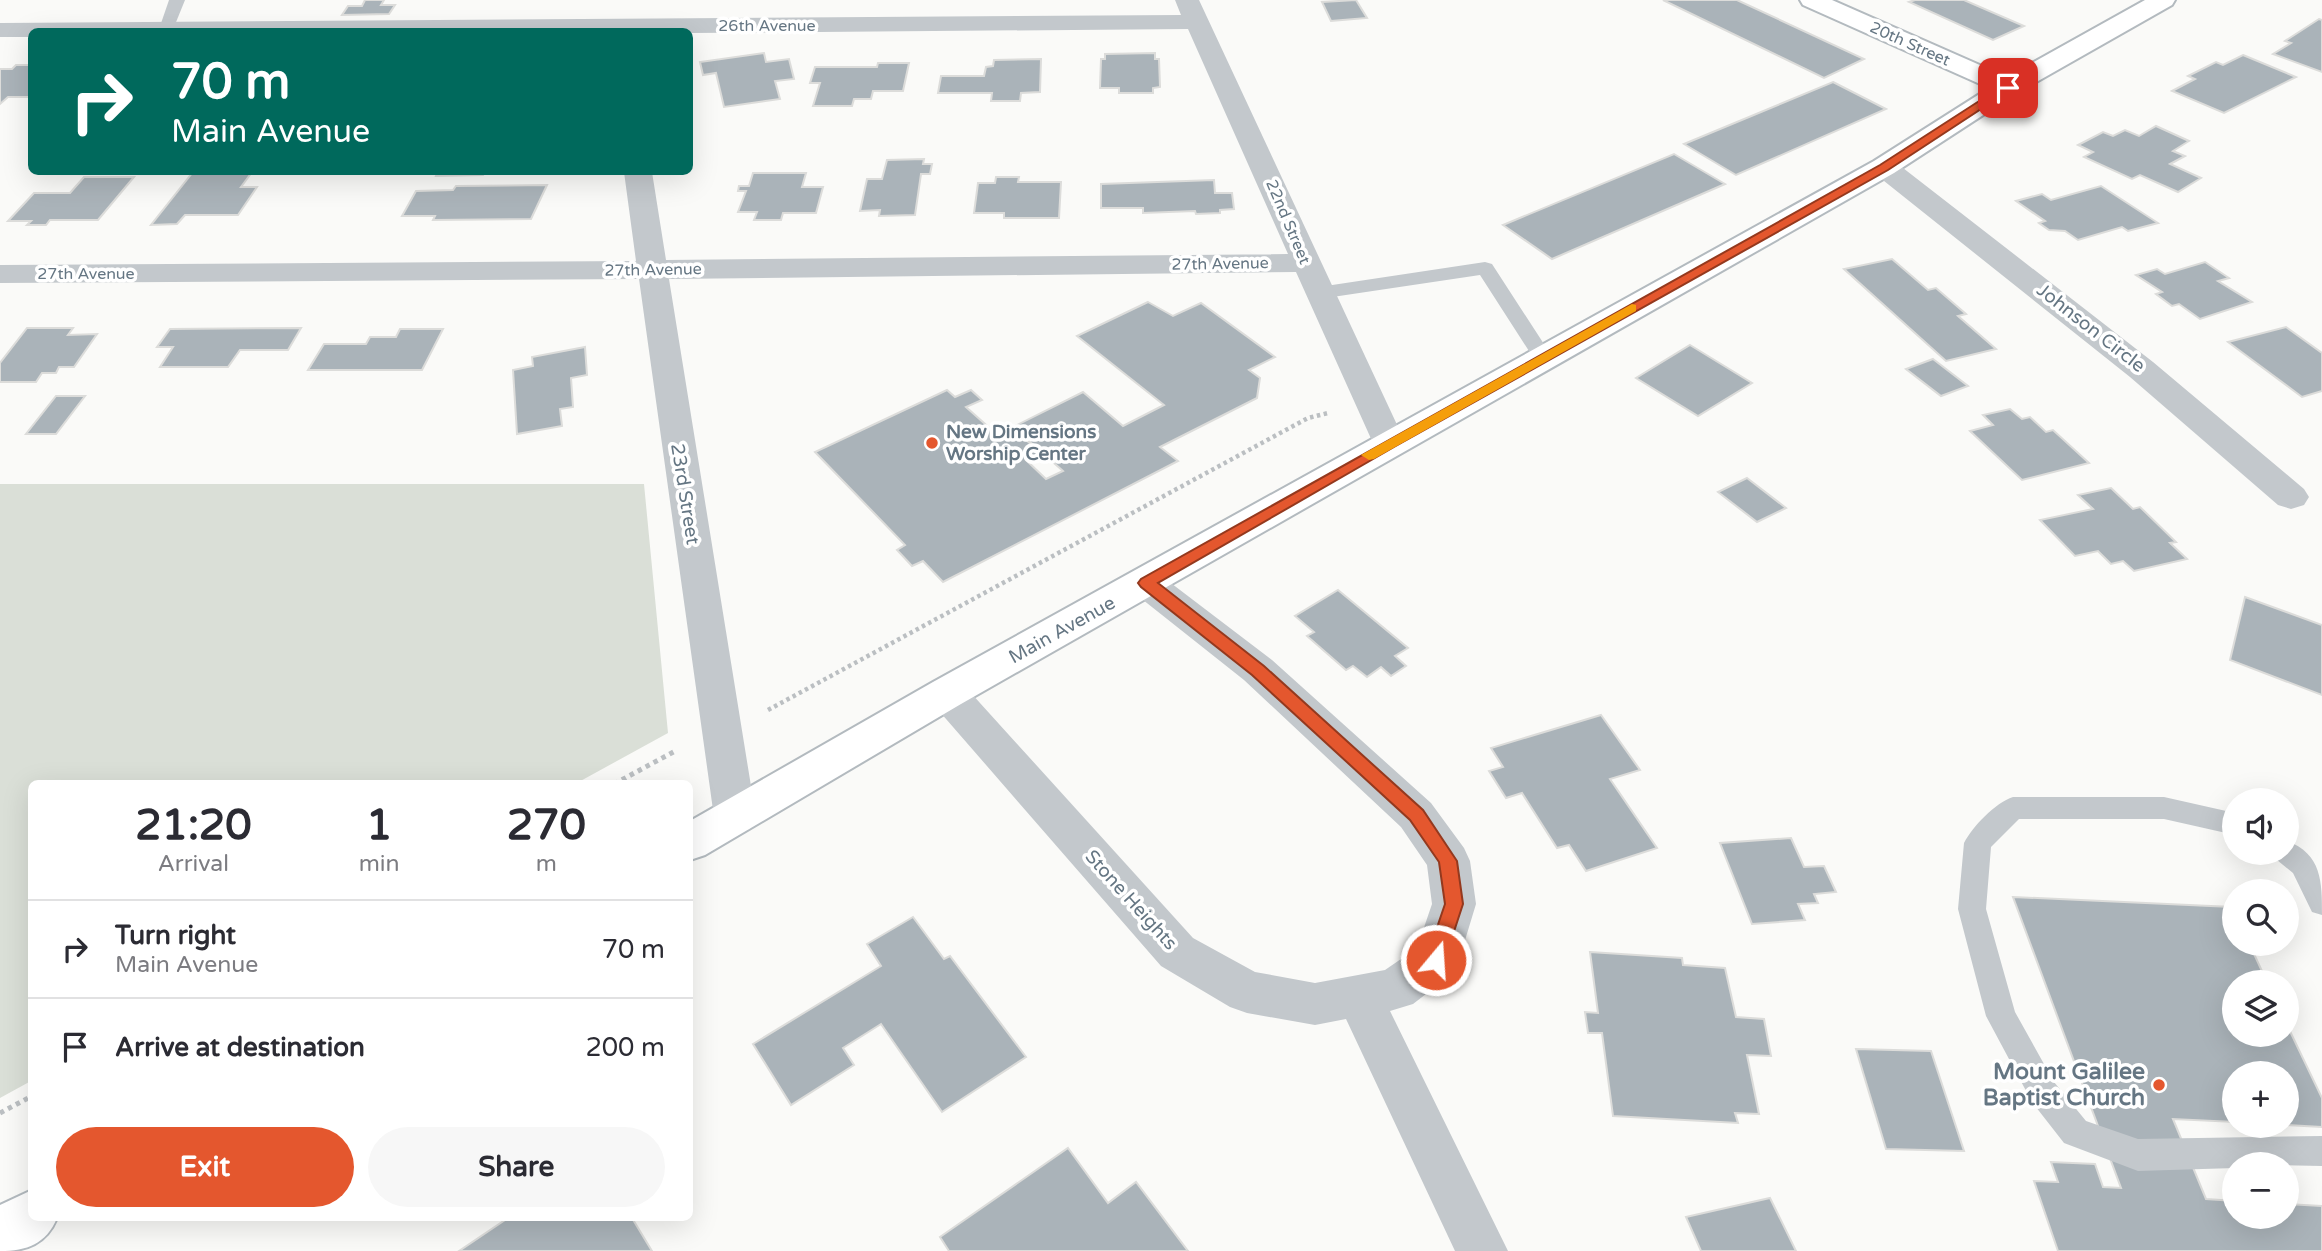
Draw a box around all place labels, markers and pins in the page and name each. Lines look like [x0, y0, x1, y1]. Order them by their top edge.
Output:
pin [1978, 58, 2038, 118]
place label: New Dimensions Worship Center [946, 421, 1096, 466]
marker: New Dimensions Worship Center [924, 435, 940, 451]
place label: Mount Galilee Baptist Church [1983, 1058, 2145, 1112]
marker: Mount Galilee Baptist Church [2151, 1077, 2167, 1093]

